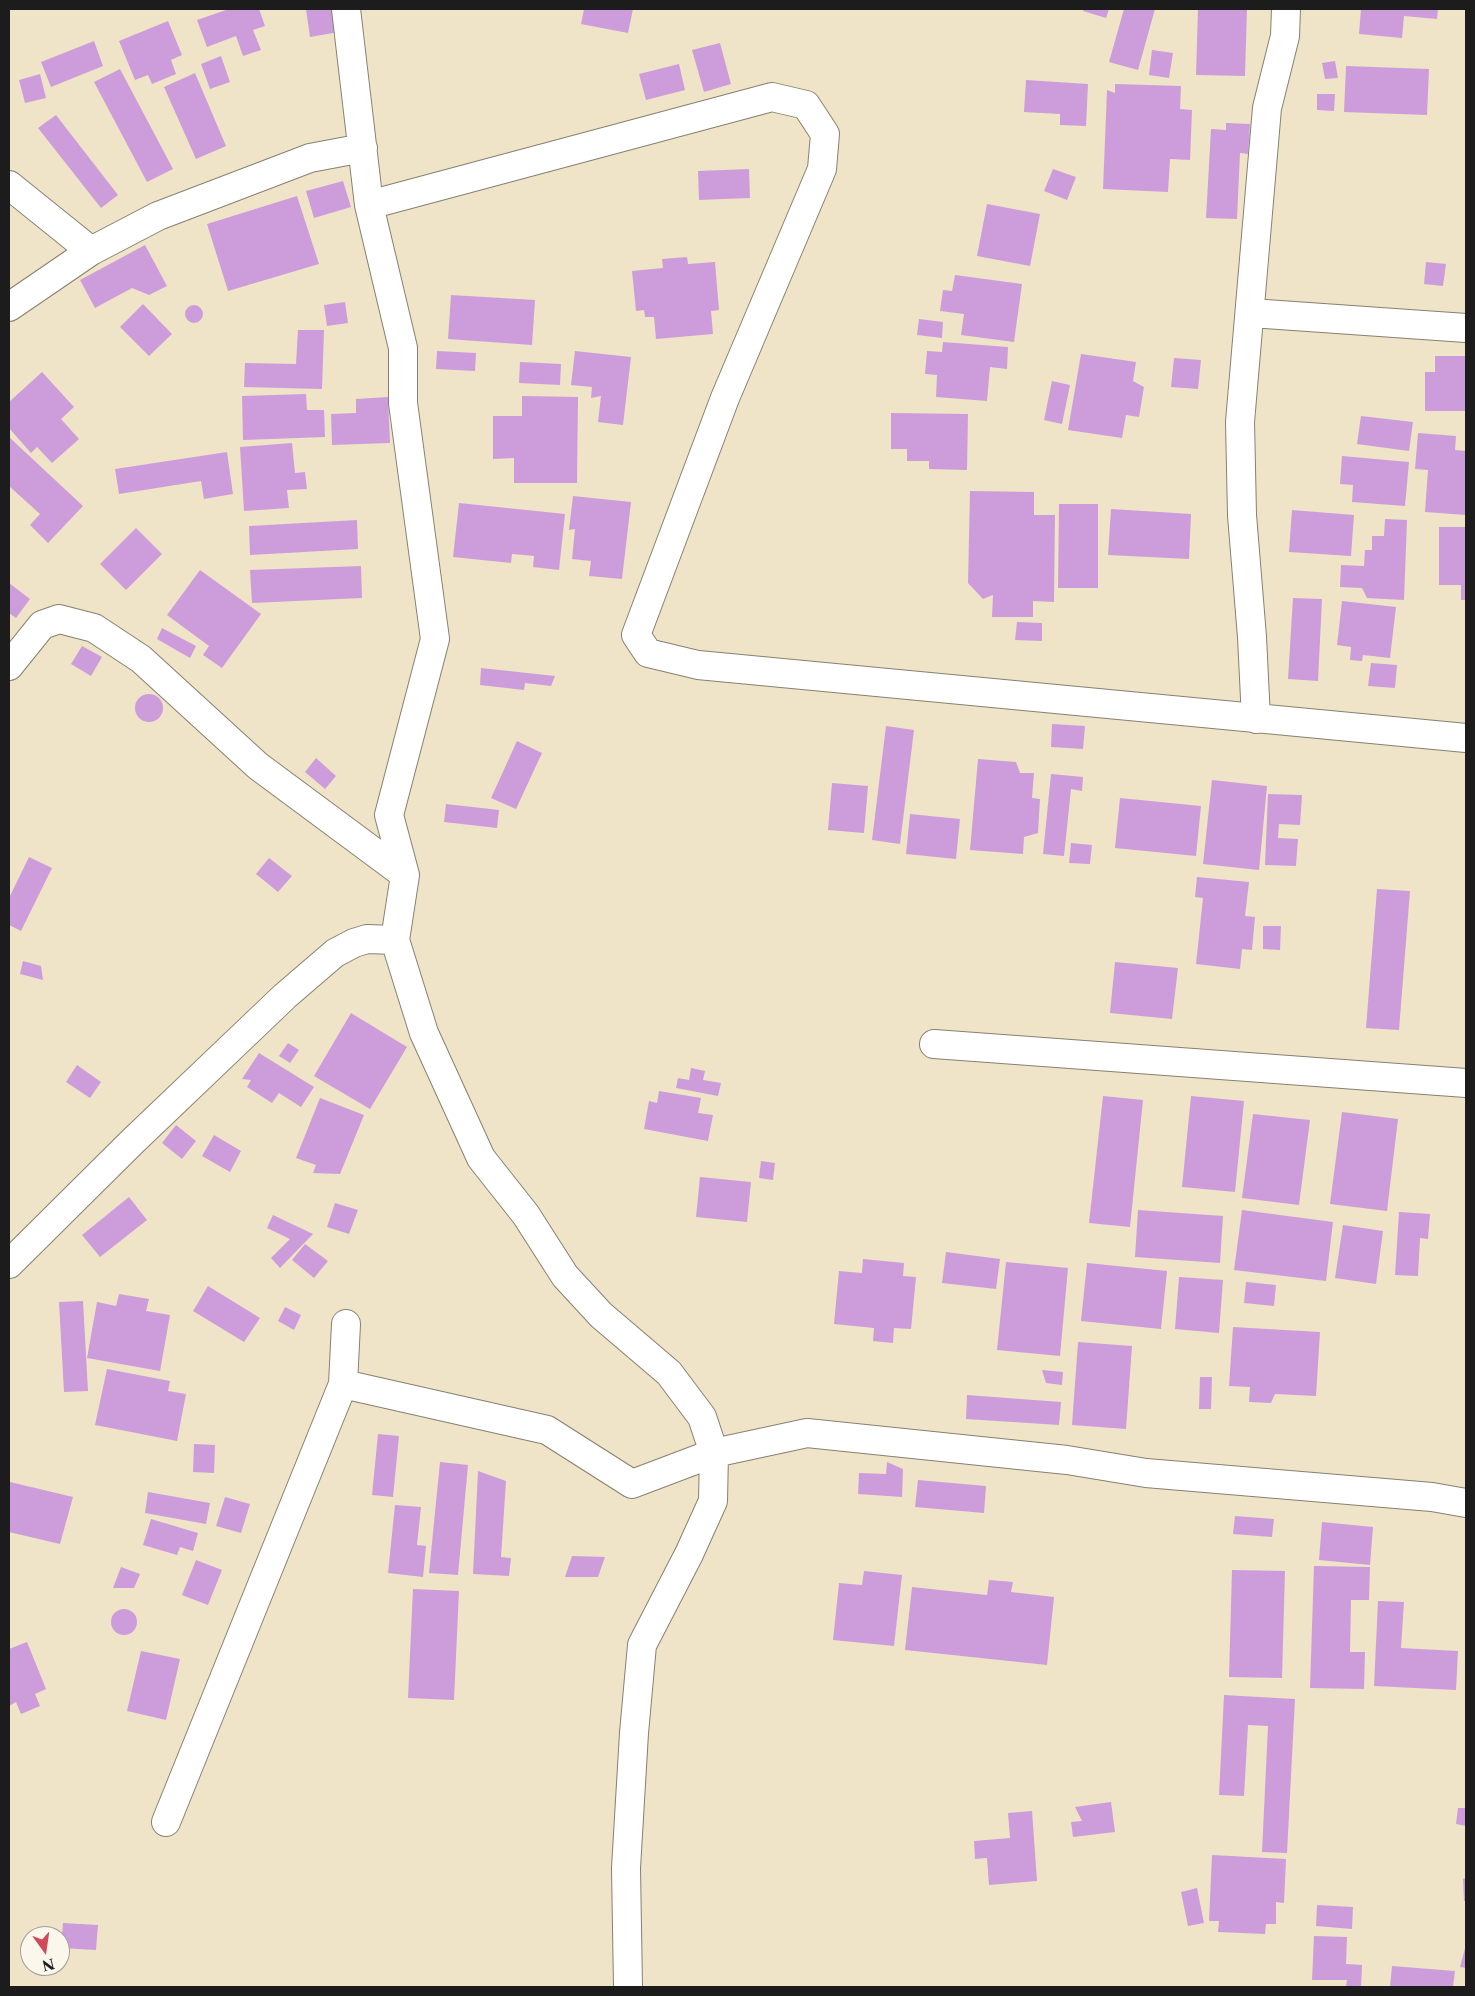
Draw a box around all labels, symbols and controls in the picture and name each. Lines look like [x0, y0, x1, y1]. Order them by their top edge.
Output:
north arrow [20, 1926, 70, 1976]
text: N [40, 1954, 56, 1975]

